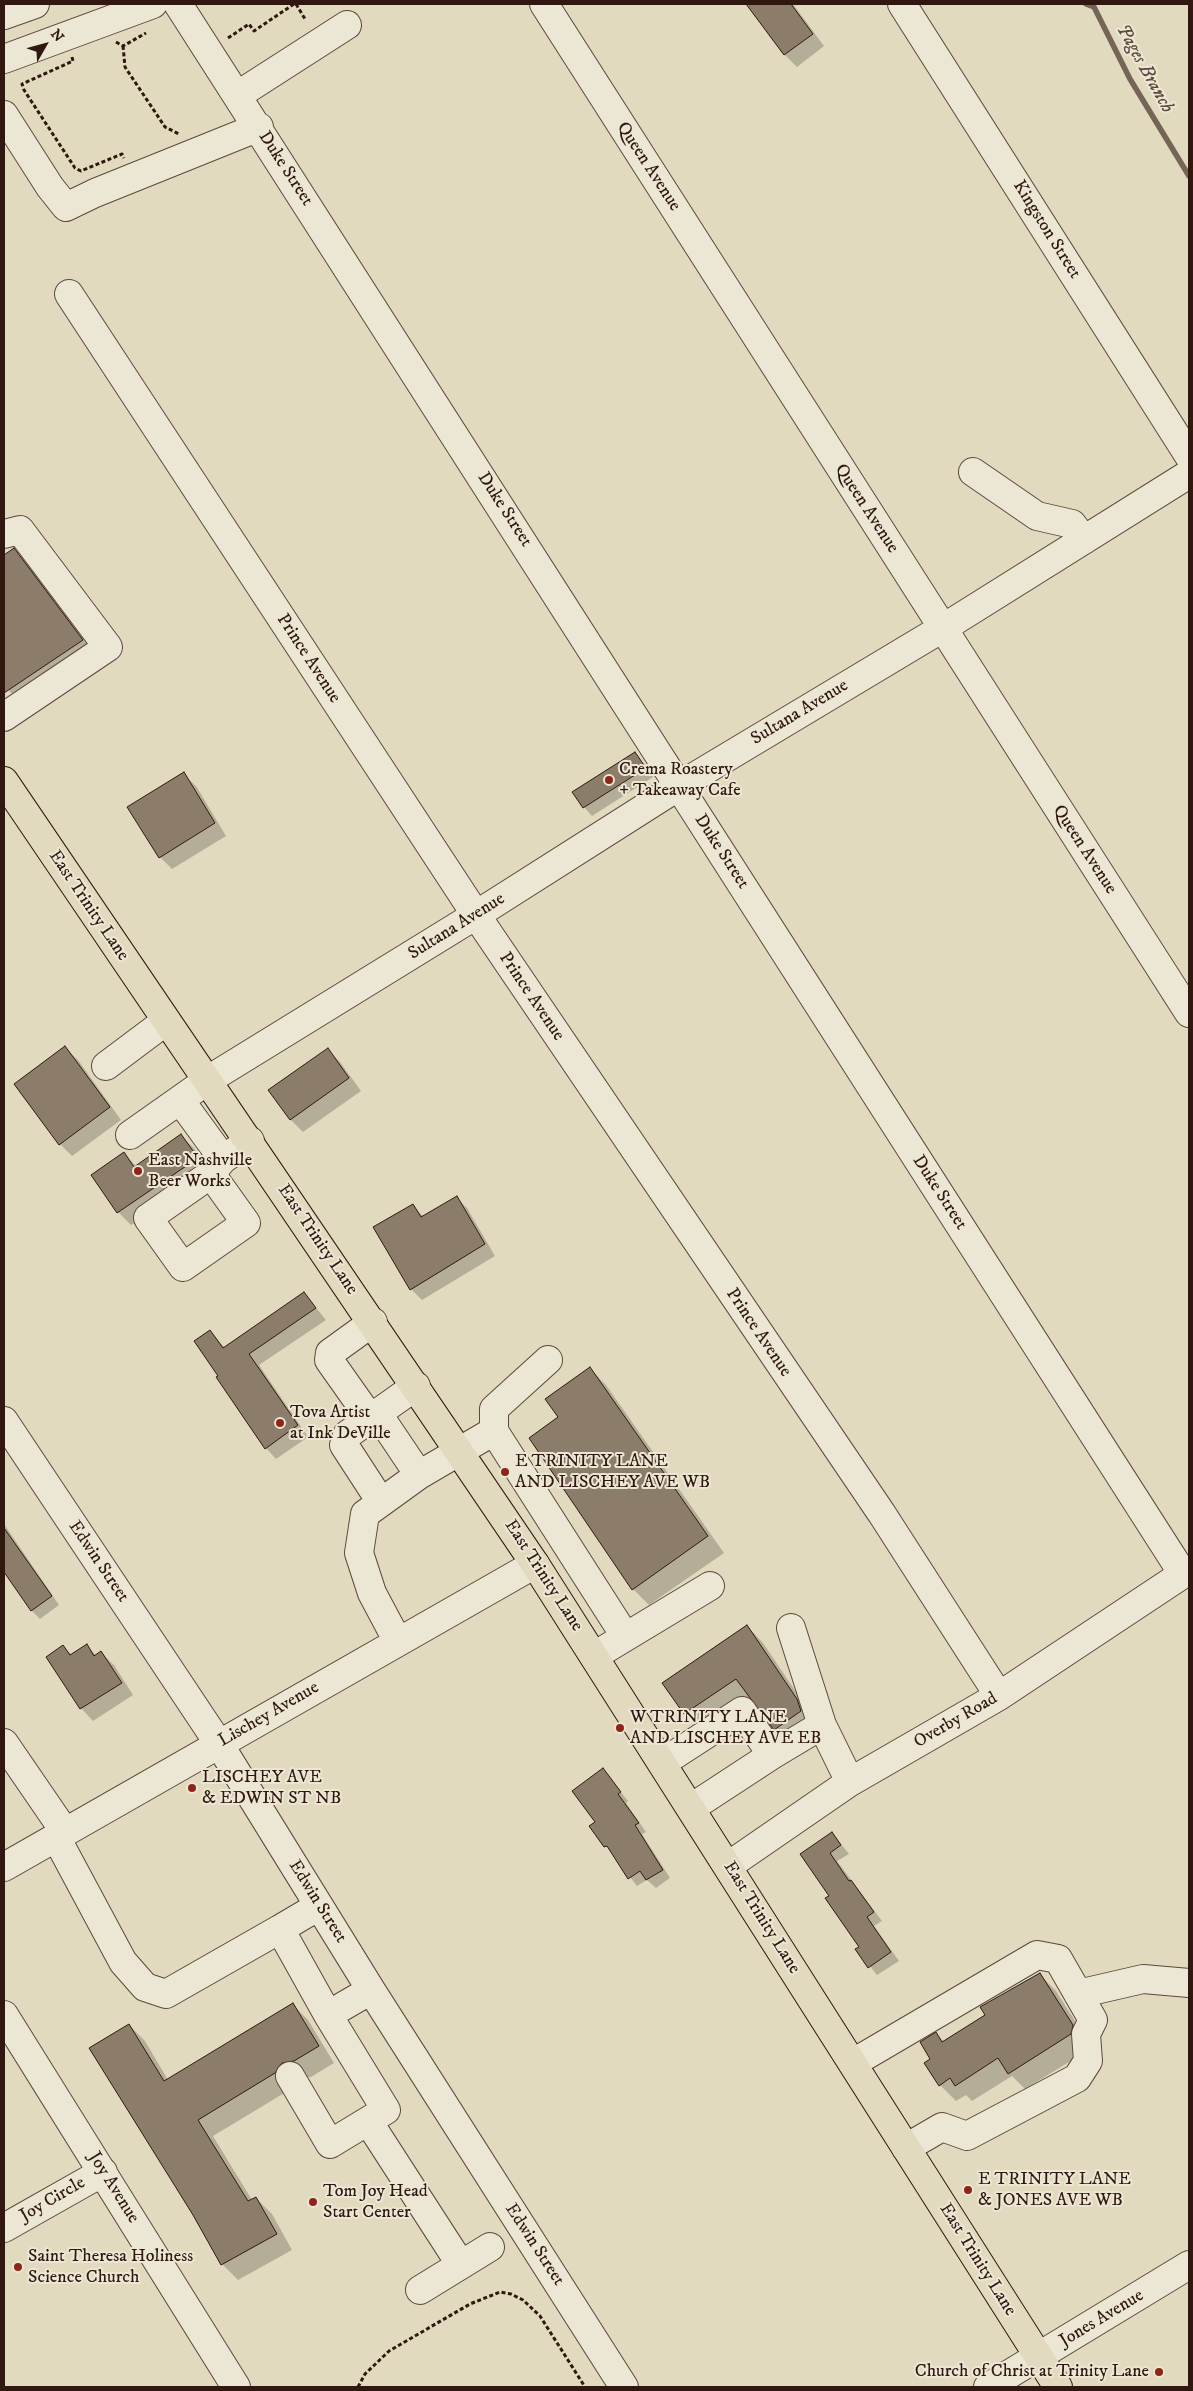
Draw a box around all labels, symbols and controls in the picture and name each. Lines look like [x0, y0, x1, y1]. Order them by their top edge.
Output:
north arrow [20, 20, 70, 70]
water label: Pages Branch [1110, 21, 1178, 117]
text: N [46, 26, 67, 46]
street label: Queen Avenue [611, 118, 685, 216]
street label: Duke Street [253, 128, 317, 210]
street label: Kingston Street [1007, 177, 1085, 283]
street label: Queen Avenue [829, 460, 903, 558]
street label: Duke Street [472, 469, 536, 551]
street label: Prince Avenue [271, 610, 345, 708]
street label: Sultana Avenue [747, 675, 853, 751]
place label: Crema Roastery + Takeaway Cafe [619, 759, 741, 802]
marker: Crema Roastery + Takeaway Cafe [603, 774, 615, 786]
street label: Queen Avenue [1047, 801, 1121, 899]
street label: Duke Street [689, 811, 753, 893]
street label: East Trinity Lane [43, 847, 133, 965]
street label: Sultana Avenue [405, 889, 509, 965]
street label: Prince Avenue [494, 949, 568, 1045]
place label: East Nashville Beer Works [148, 1150, 252, 1192]
street label: Duke Street [907, 1152, 971, 1234]
marker: East Nashville Beer Works [132, 1165, 144, 1177]
street label: East Trinity Lane [272, 1181, 362, 1299]
street label: Prince Avenue [721, 1285, 795, 1381]
place label: Tova Artist at Ink DeVille [290, 1402, 391, 1445]
marker: Tova Artist at Ink DeVille [274, 1417, 286, 1429]
place label: E TRINITY LANE AND LISCHEY AVE WB [515, 1451, 710, 1494]
marker: E TRINITY LANE AND LISCHEY AVE WB [499, 1466, 511, 1478]
street label: East Trinity Lane [499, 1516, 587, 1636]
street label: Edwin Street [63, 1517, 133, 1607]
street label: Lischey Avenue [215, 1678, 323, 1752]
street label: Overby Road [910, 1688, 1002, 1754]
place label: W TRINITY LANE AND LISCHEY AVE EB [630, 1707, 821, 1750]
marker: W TRINITY LANE AND LISCHEY AVE EB [614, 1722, 626, 1734]
place label: LISCHEY AVE & EDWIN ST NB [202, 1767, 341, 1810]
marker: LISCHEY AVE & EDWIN ST NB [186, 1782, 198, 1794]
street label: Edwin Street [283, 1857, 351, 1947]
street label: East Trinity Lane [718, 1858, 804, 1978]
street label: Joy Avenue [83, 2148, 143, 2228]
place label: E TRINITY LANE & JONES AVE WB [978, 2169, 1131, 2212]
street label: Joy Circle [17, 2173, 89, 2227]
place label: Tom Joy Head Start Center [323, 2181, 428, 2224]
marker: E TRINITY LANE & JONES AVE WB [962, 2184, 974, 2196]
marker: Tom Joy Head Start Center [307, 2196, 319, 2208]
street label: Edwin Street [499, 2200, 569, 2290]
street label: East Trinity Lane [934, 2200, 1020, 2320]
place label: Saint Theresa Holiness Science Church [28, 2246, 193, 2288]
marker: Saint Theresa Holiness Science Church [12, 2261, 24, 2273]
street label: Jones Avenue [1056, 2285, 1148, 2353]
place label: Church of Christ at Trinity Lane [915, 2361, 1149, 2383]
marker: Church of Christ at Trinity Lane [1153, 2366, 1165, 2378]

